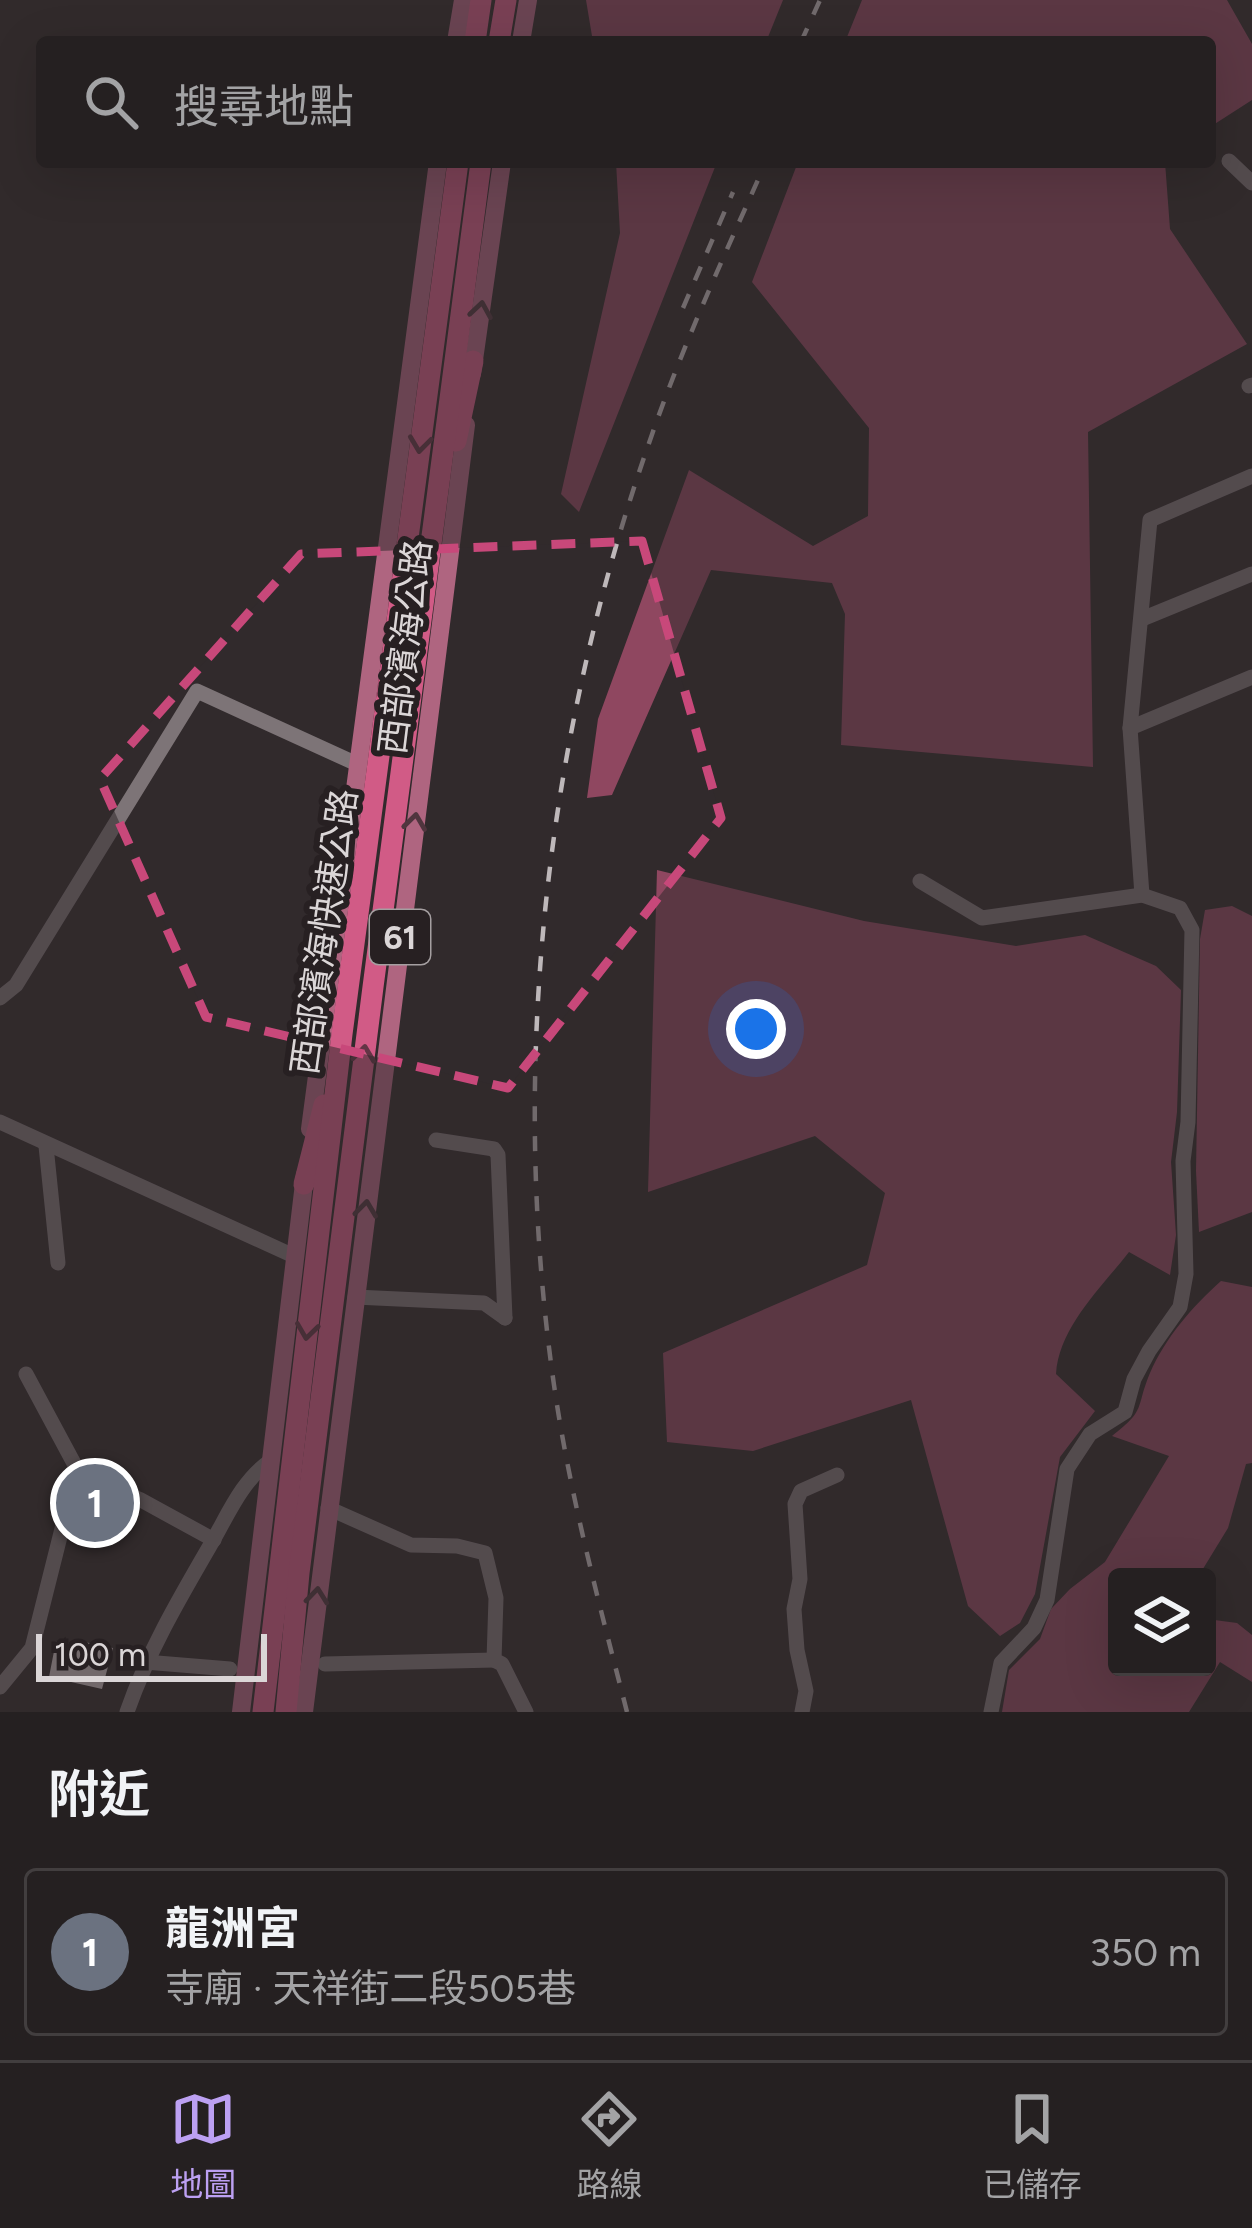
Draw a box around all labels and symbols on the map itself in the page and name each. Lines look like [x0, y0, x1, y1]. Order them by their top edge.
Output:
one-way arrow [467, 301, 493, 320]
one-way arrow [408, 435, 434, 454]
street label: 西部濱海公路 [370, 537, 440, 757]
street label: 西部濱海快速公路 [283, 786, 365, 1078]
one-way arrow [401, 812, 427, 832]
road number: 61 [370, 910, 430, 964]
your location [726, 999, 786, 1059]
one-way arrow [351, 1044, 377, 1064]
one-way arrow [352, 1199, 378, 1219]
one-way arrow [294, 1321, 320, 1341]
pin: 1 [56, 1458, 134, 1548]
one-way arrow [304, 1586, 329, 1605]
scale bar [36, 1628, 267, 1681]

